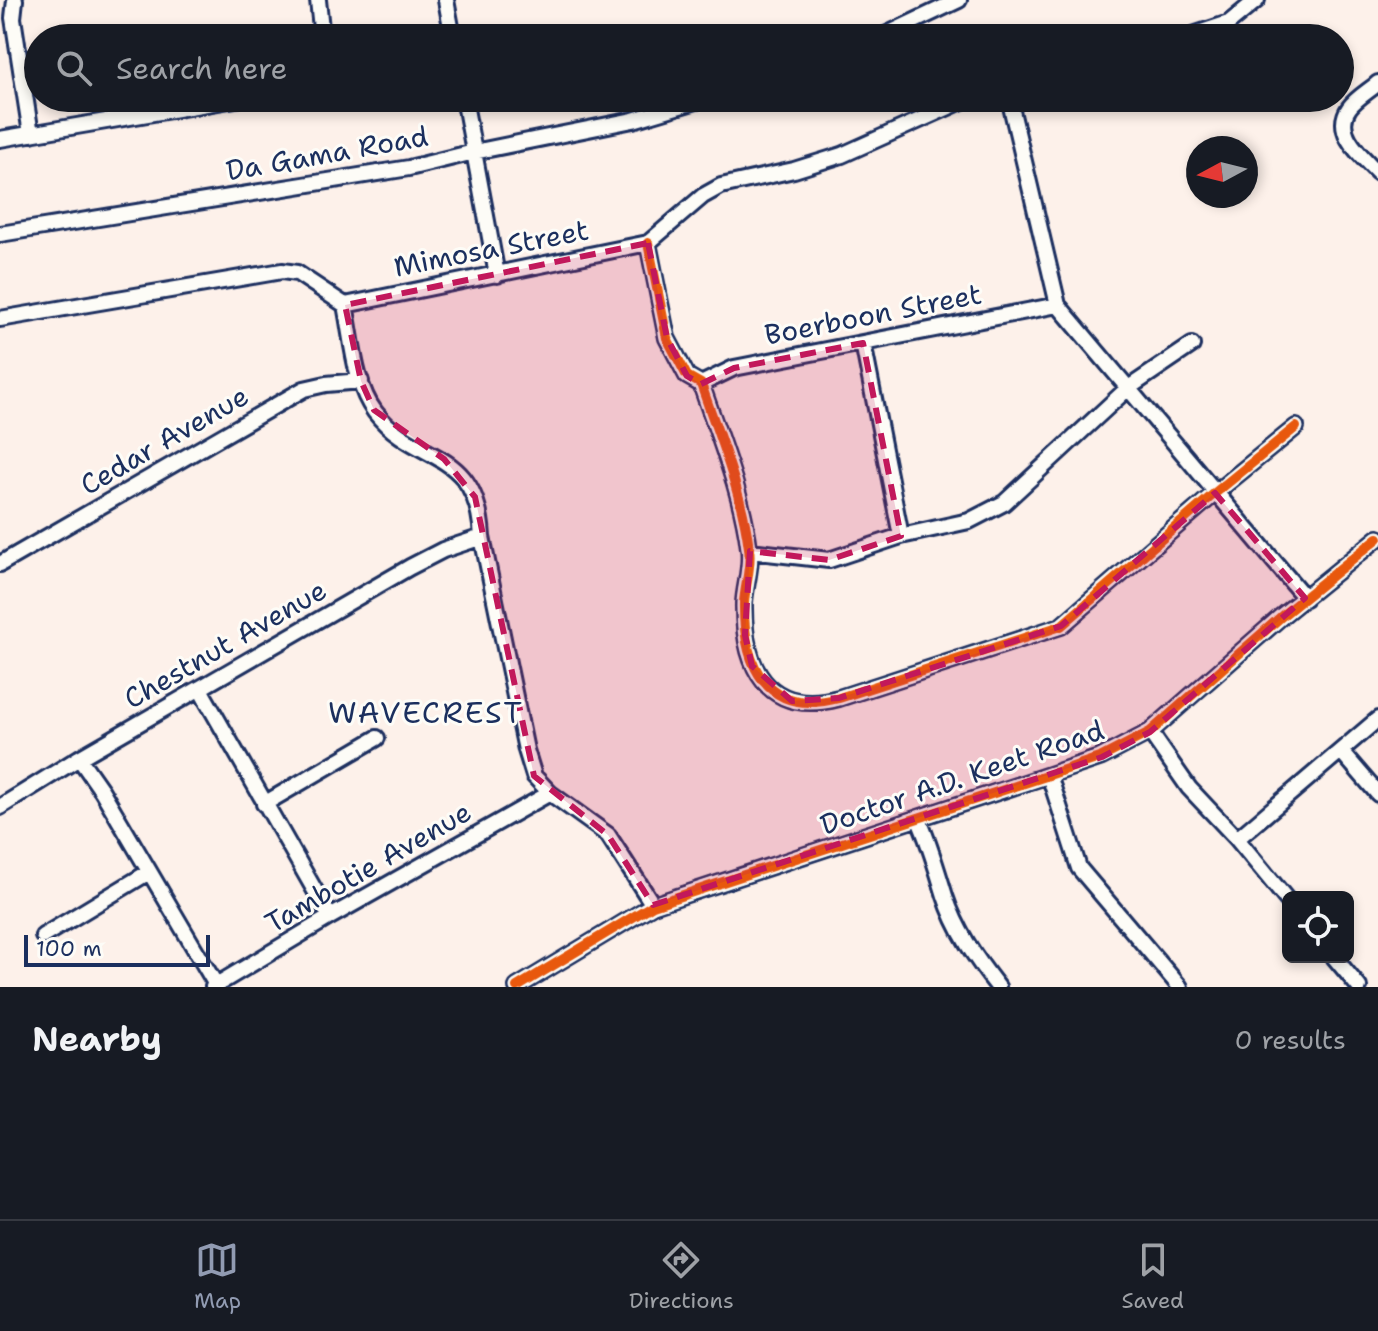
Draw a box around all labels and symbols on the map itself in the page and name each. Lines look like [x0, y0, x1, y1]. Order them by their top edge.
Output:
street label: Da Gama Road [223, 117, 431, 189]
north arrow [1186, 136, 1258, 208]
street label: Mimosa Street [390, 210, 592, 286]
street label: Boerboon Street [761, 274, 985, 354]
street label: Cedar Avenue [73, 376, 255, 504]
street label: Chestnut Avenue [117, 571, 333, 717]
district label: WAVECREST [328, 692, 524, 733]
street label: Doctor A.D. Keet Road [815, 711, 1109, 843]
street label: Tambotie Avenue [258, 793, 478, 941]
scale bar [24, 931, 210, 967]

